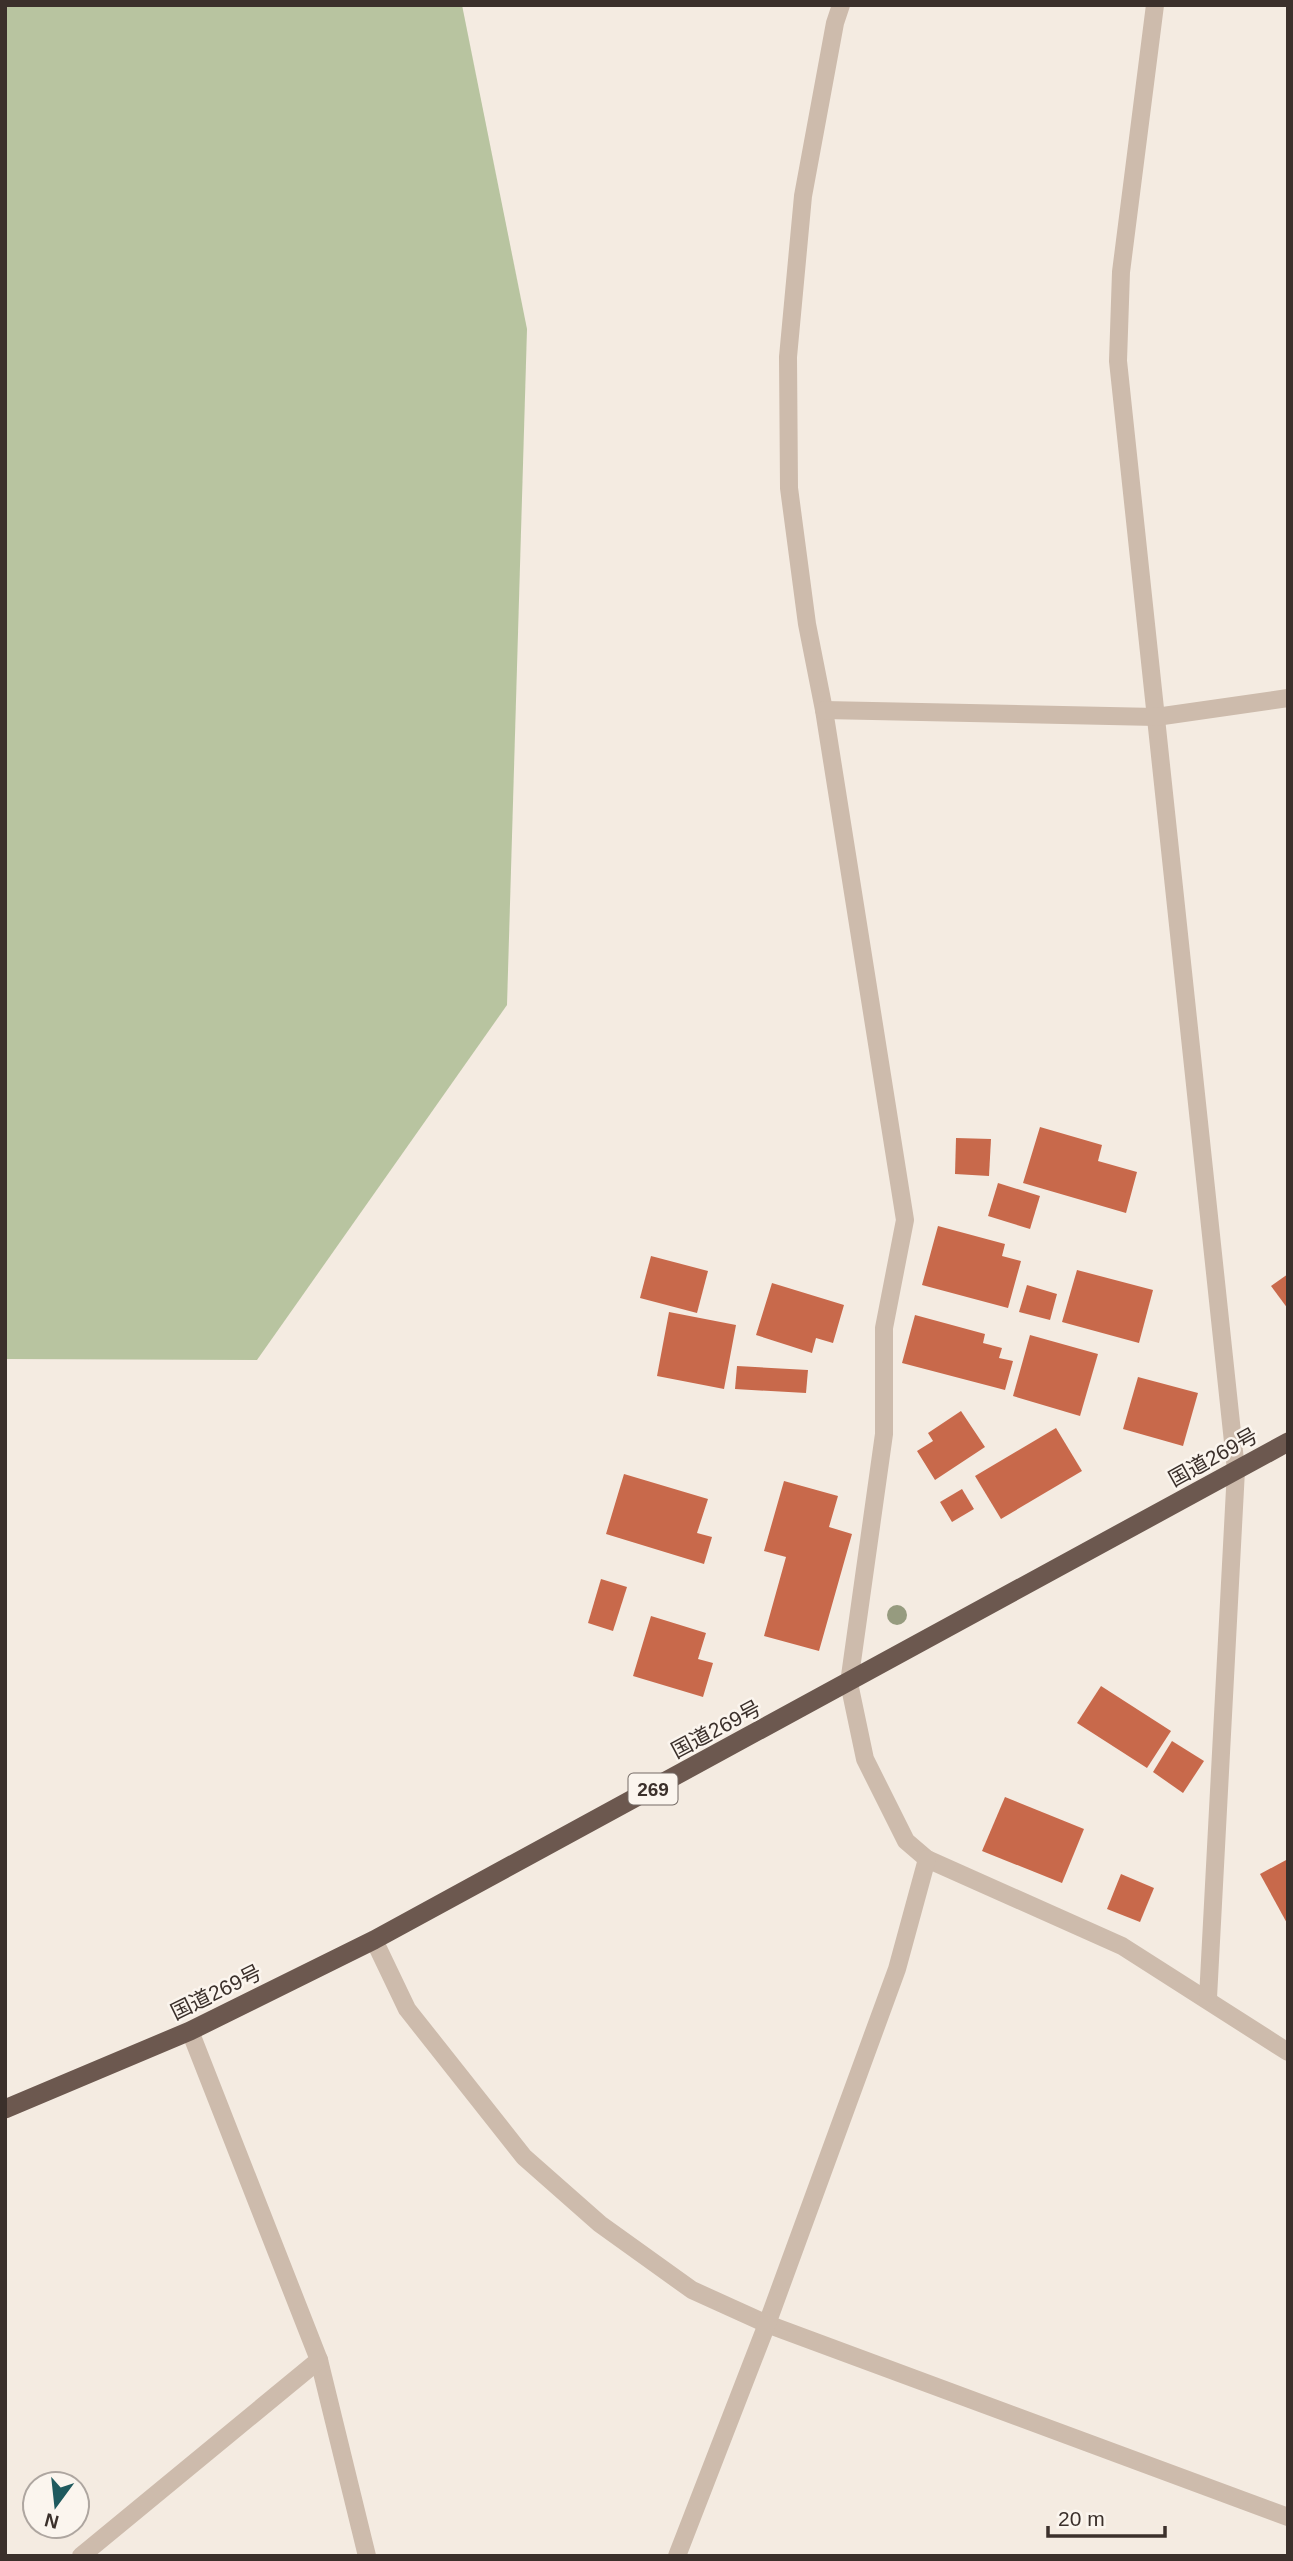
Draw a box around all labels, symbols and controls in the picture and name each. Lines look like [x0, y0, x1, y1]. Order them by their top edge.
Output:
street label: 国道269号 [1165, 1423, 1261, 1491]
street label: 国道269号 [667, 1696, 765, 1762]
road number: 269 [628, 1774, 678, 1804]
street label: 国道269号 [167, 1960, 265, 2024]
north arrow [21, 2470, 91, 2540]
scale bar [1048, 2494, 1165, 2538]
text: 20 m [1058, 2507, 1105, 2530]
text: N [42, 2509, 61, 2533]

